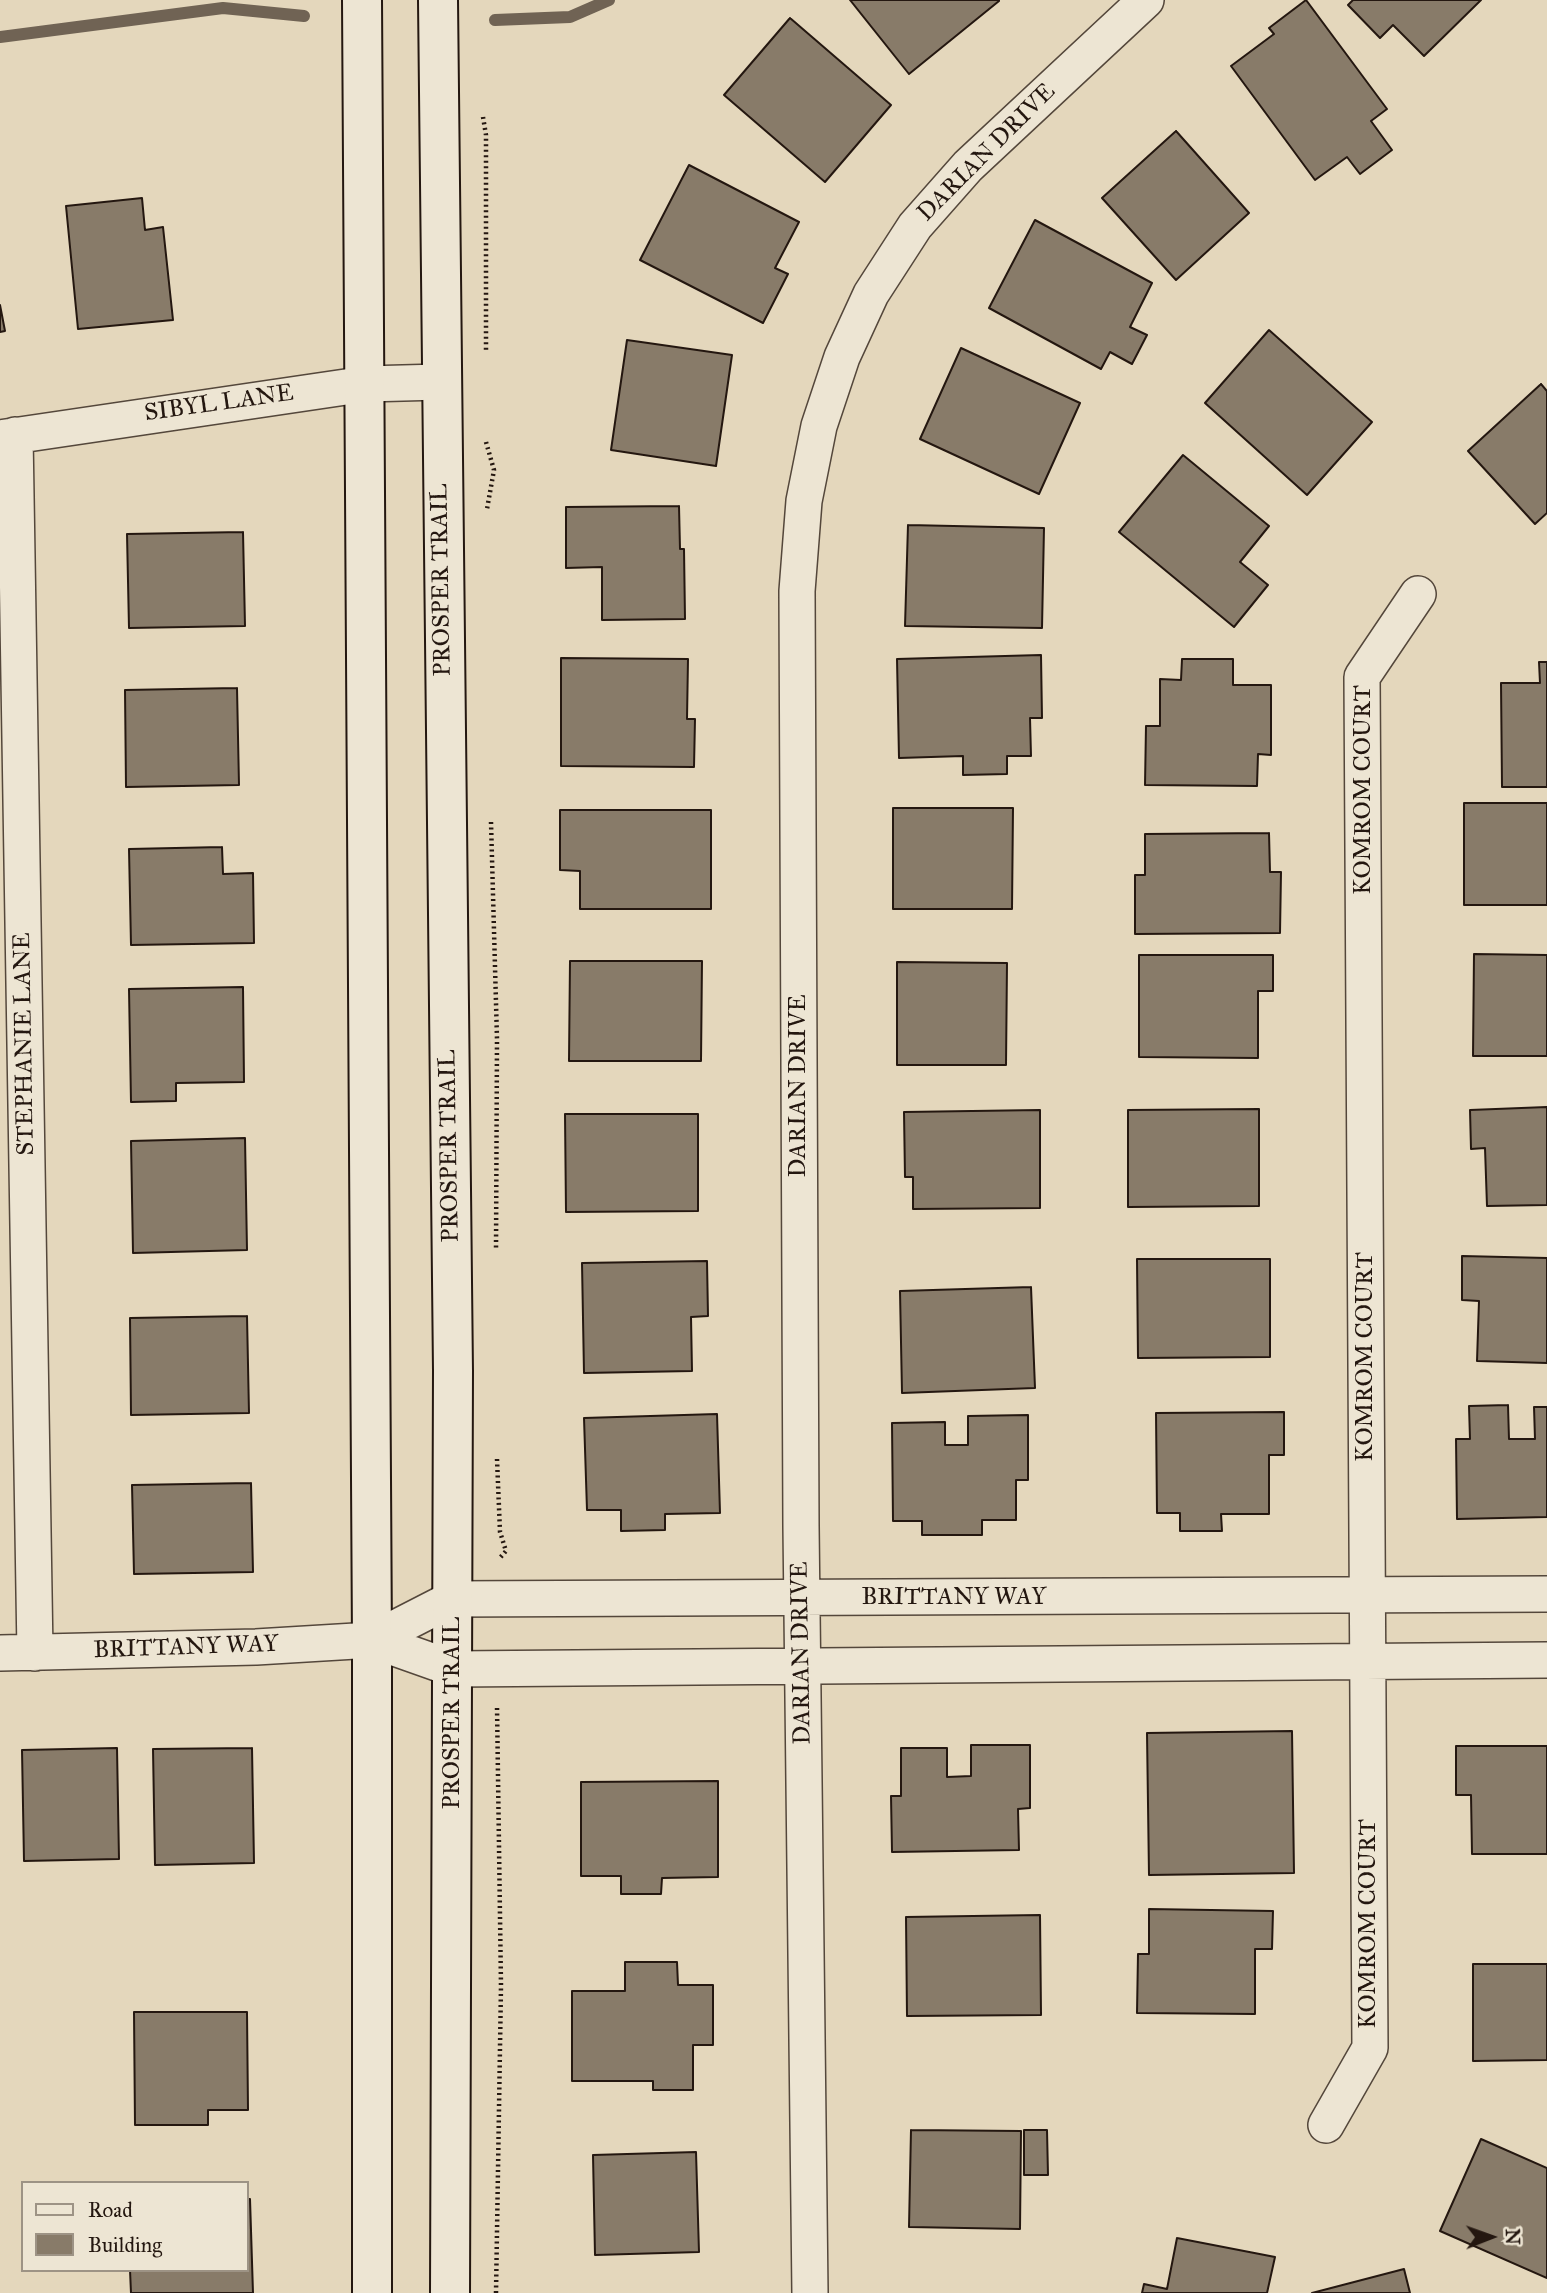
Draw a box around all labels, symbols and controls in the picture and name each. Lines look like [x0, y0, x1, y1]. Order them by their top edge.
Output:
street label: DARIAN DRIVE [912, 78, 1062, 228]
street label: SIBYL LANE [143, 379, 295, 429]
street label: PROSPER TRAIL [426, 483, 458, 677]
street label: KOMROM COURT [1350, 685, 1378, 895]
street label: STEPHANIE LANE [9, 932, 41, 1156]
street label: DARIAN DRIVE [785, 994, 813, 1178]
street label: PROSPER TRAIL [434, 1049, 466, 1243]
street label: KOMROM COURT [1352, 1252, 1380, 1462]
street label: DARIAN DRIVE [786, 1561, 818, 1745]
street label: BRITTANY WAY [861, 1584, 1047, 1612]
street label: PROSPER TRAIL [439, 1617, 467, 1809]
street label: BRITTANY WAY [93, 1630, 279, 1666]
street label: KOMROM COURT [1355, 1819, 1383, 2029]
legend [21, 2181, 248, 2272]
text: Road [88, 2197, 133, 2223]
north arrow [1456, 2202, 1526, 2272]
text: N [1501, 2228, 1524, 2245]
text: Building [88, 2232, 162, 2258]

